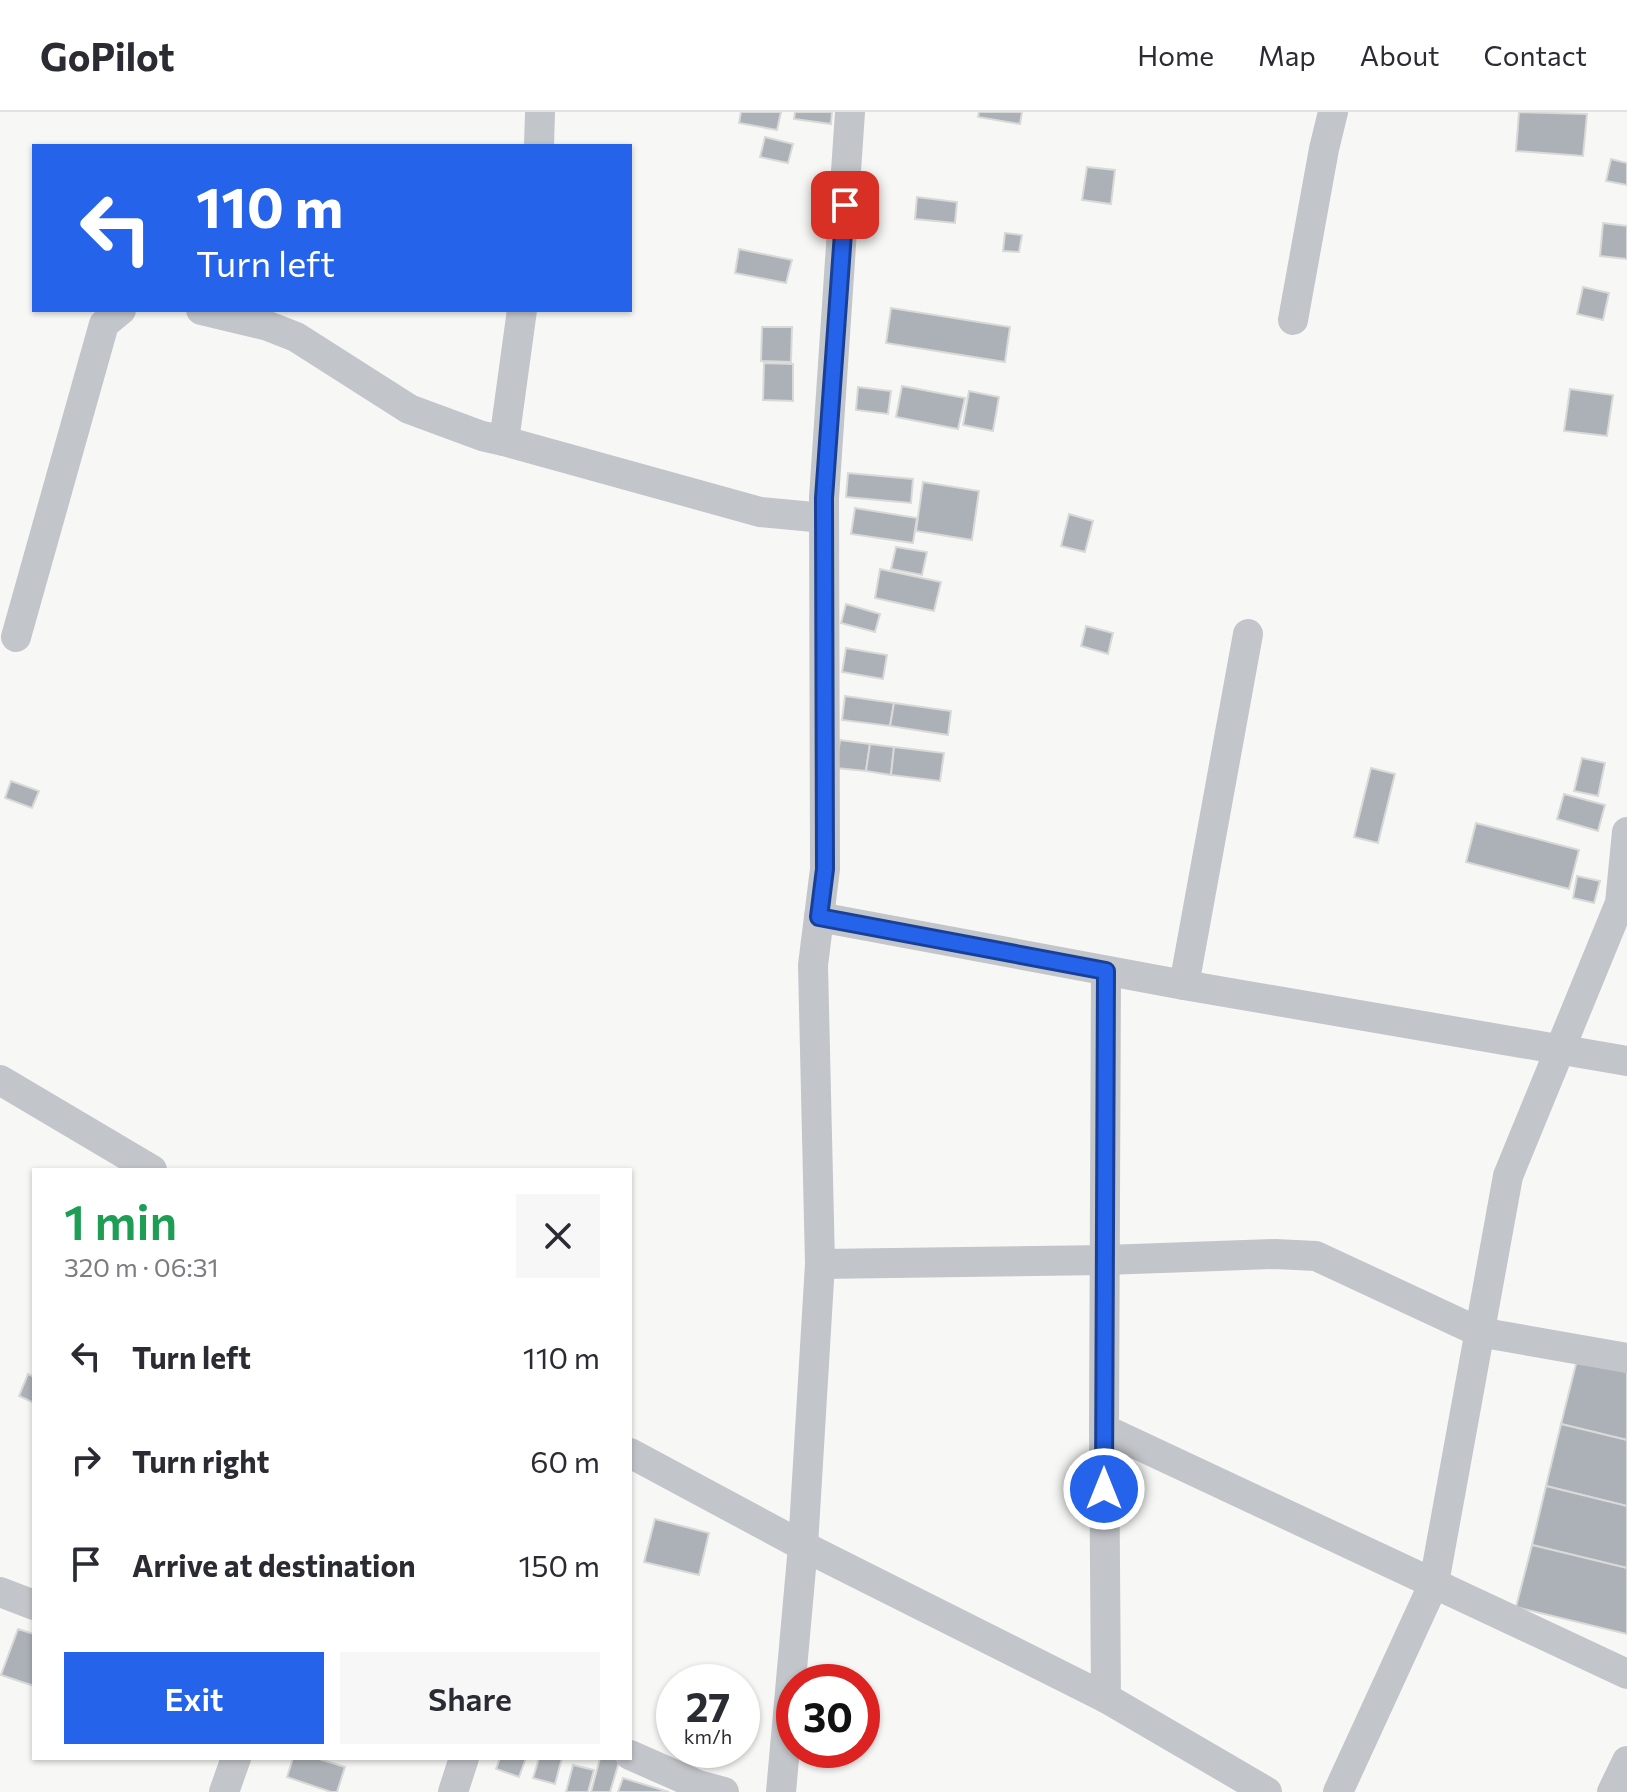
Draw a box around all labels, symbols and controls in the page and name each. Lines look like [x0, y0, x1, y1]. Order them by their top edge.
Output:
text: GoPilot [40, 32, 175, 79]
text: Home [1137, 38, 1214, 72]
text: Map [1258, 38, 1316, 72]
text: About [1360, 38, 1440, 72]
text: Contact [1484, 38, 1587, 72]
text: 110 m [196, 171, 343, 240]
pin [811, 171, 879, 239]
icon: left [64, 176, 168, 280]
icon: arrive [823, 183, 867, 227]
text: Turn left [196, 240, 335, 284]
text: 1 min [64, 1191, 177, 1250]
button: close [516, 1194, 600, 1278]
text: 320 m · 06:31 [64, 1251, 219, 1282]
icon: left [64, 1334, 108, 1378]
text: Turn left [132, 1338, 251, 1375]
text: 110 m [523, 1338, 600, 1375]
icon: right [64, 1438, 108, 1482]
text: Turn right [132, 1442, 269, 1479]
text: 60 m [530, 1442, 600, 1479]
position arrow [1062, 1447, 1146, 1531]
icon: arrive [64, 1542, 108, 1586]
text: Arrive at destination [132, 1546, 416, 1583]
text: 150 m [518, 1546, 600, 1583]
button: Exit [64, 1652, 324, 1744]
button: Share [340, 1652, 600, 1744]
speed limit sign: 30 [776, 1664, 880, 1768]
text: 27 [686, 1681, 730, 1730]
text: km/h [684, 1724, 732, 1748]

